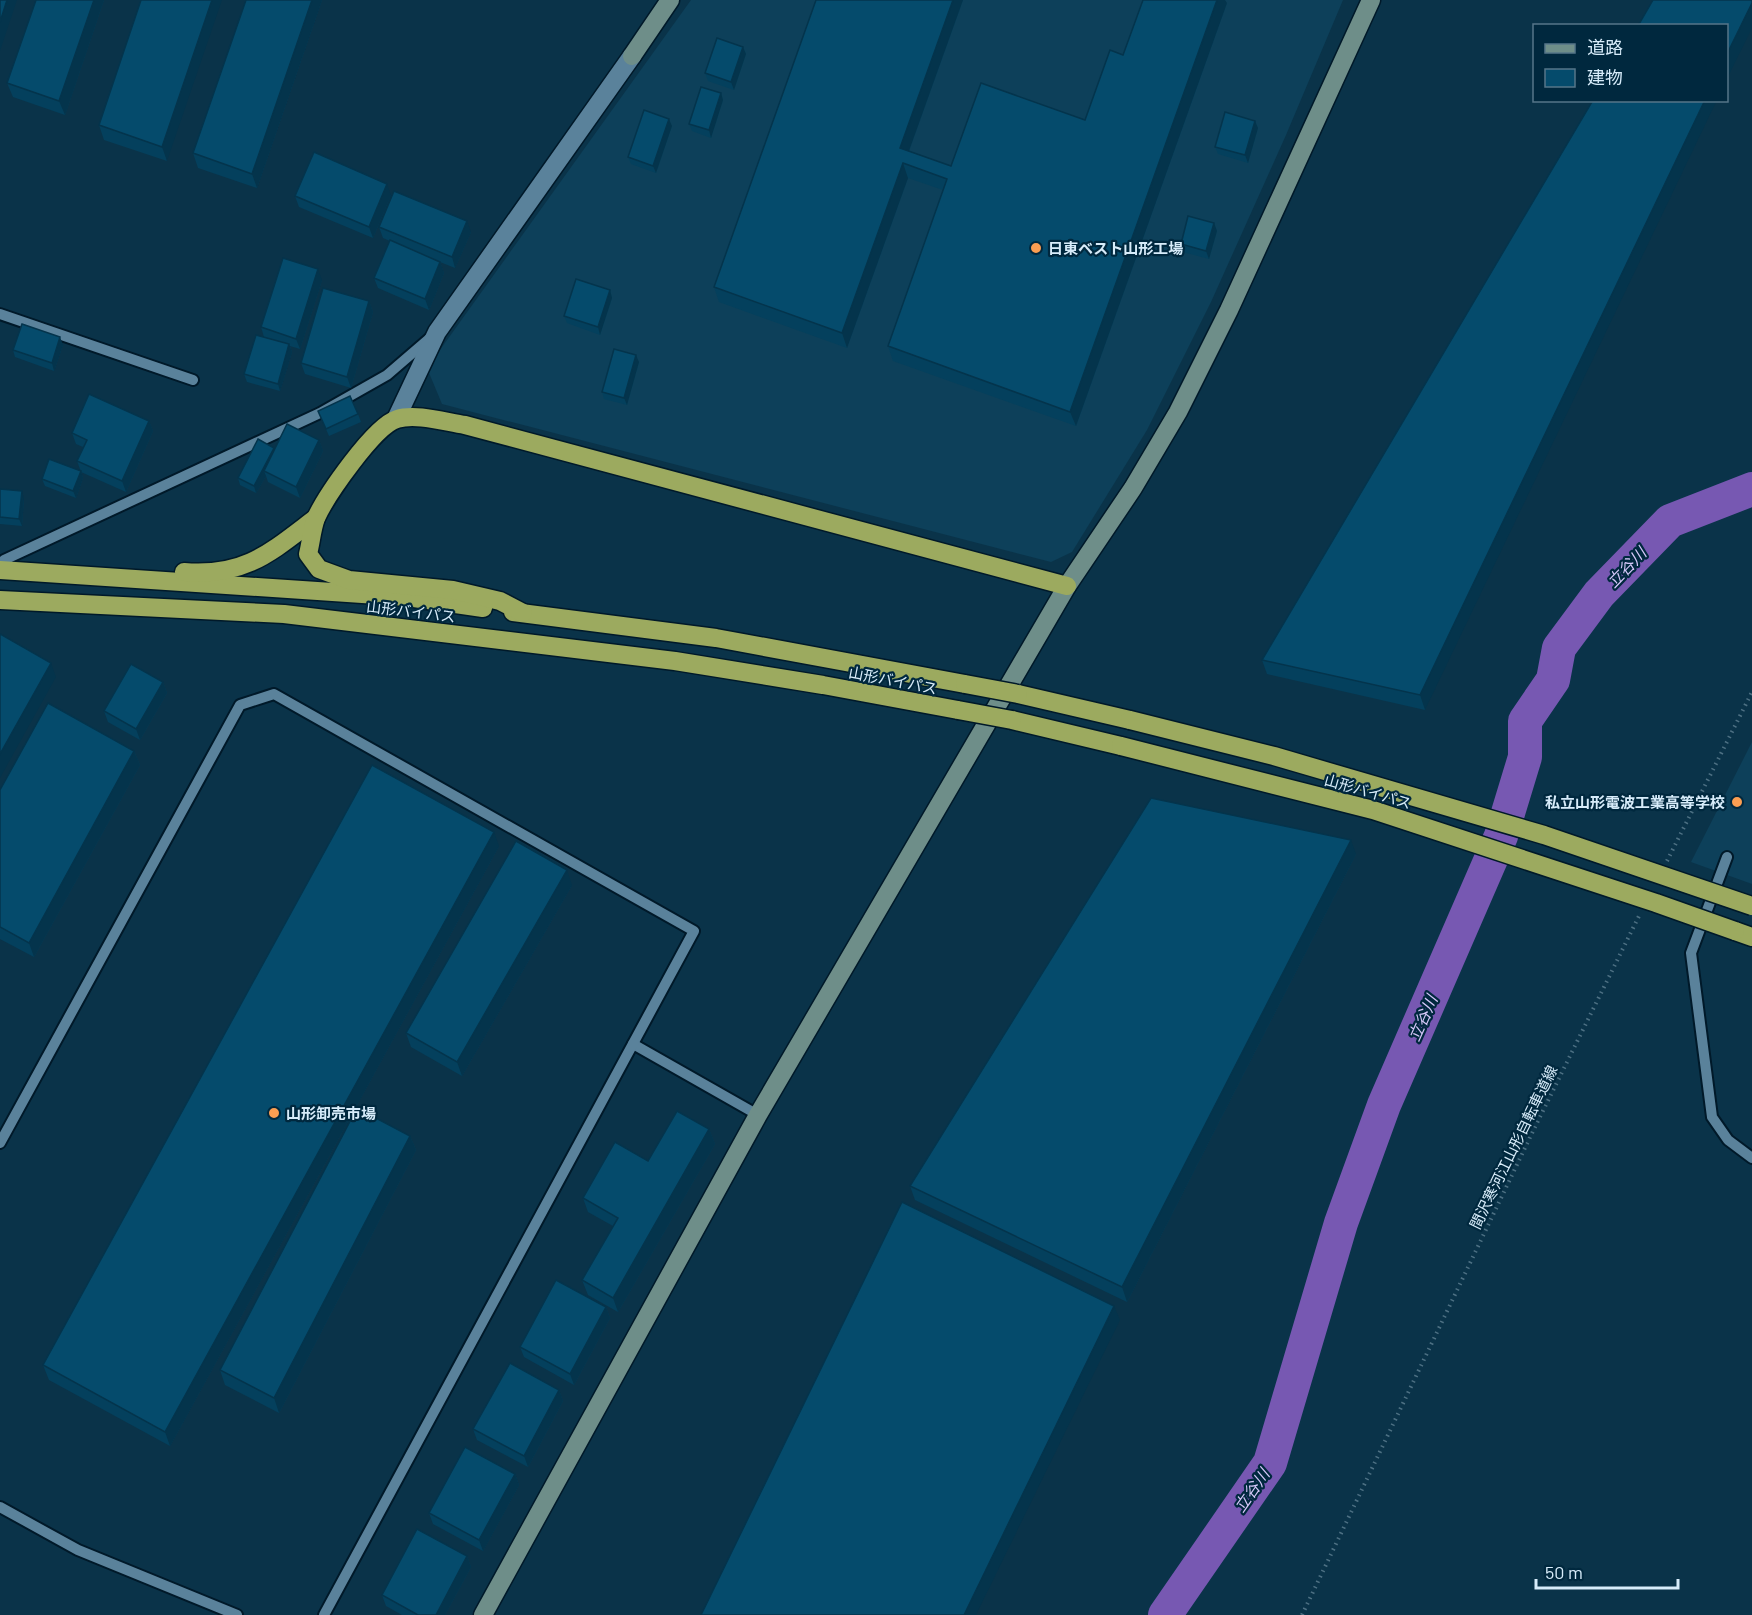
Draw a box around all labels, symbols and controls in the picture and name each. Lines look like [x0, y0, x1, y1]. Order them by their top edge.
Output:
legend [1533, 24, 1728, 102]
text: 道路 [1587, 36, 1623, 58]
text: 建物 [1587, 66, 1623, 88]
place label: 日東ベスト山形工場 [1048, 239, 1183, 257]
marker: 日東ベスト山形工場 [1029, 241, 1043, 255]
water label: 立谷川 [1602, 542, 1651, 591]
street label: 山形バイパス [365, 597, 457, 625]
street label: 山形バイパス [847, 663, 939, 697]
street label: 山形バイパス [1322, 770, 1414, 812]
place label: 私立山形電波工業高等学校 [1545, 793, 1725, 811]
marker: 私立山形電波工業高等学校 [1730, 795, 1744, 809]
water label: 立谷川 [1404, 990, 1441, 1044]
street label: 間沢寒河江山形自転車道線 [1465, 1062, 1561, 1232]
place label: 山形卸売市場 [286, 1104, 376, 1122]
marker: 山形卸売市場 [267, 1106, 281, 1120]
water label: 立谷川 [1229, 1463, 1274, 1515]
scale bar [1536, 1552, 1678, 1590]
text: 50 m [1545, 1561, 1583, 1583]

